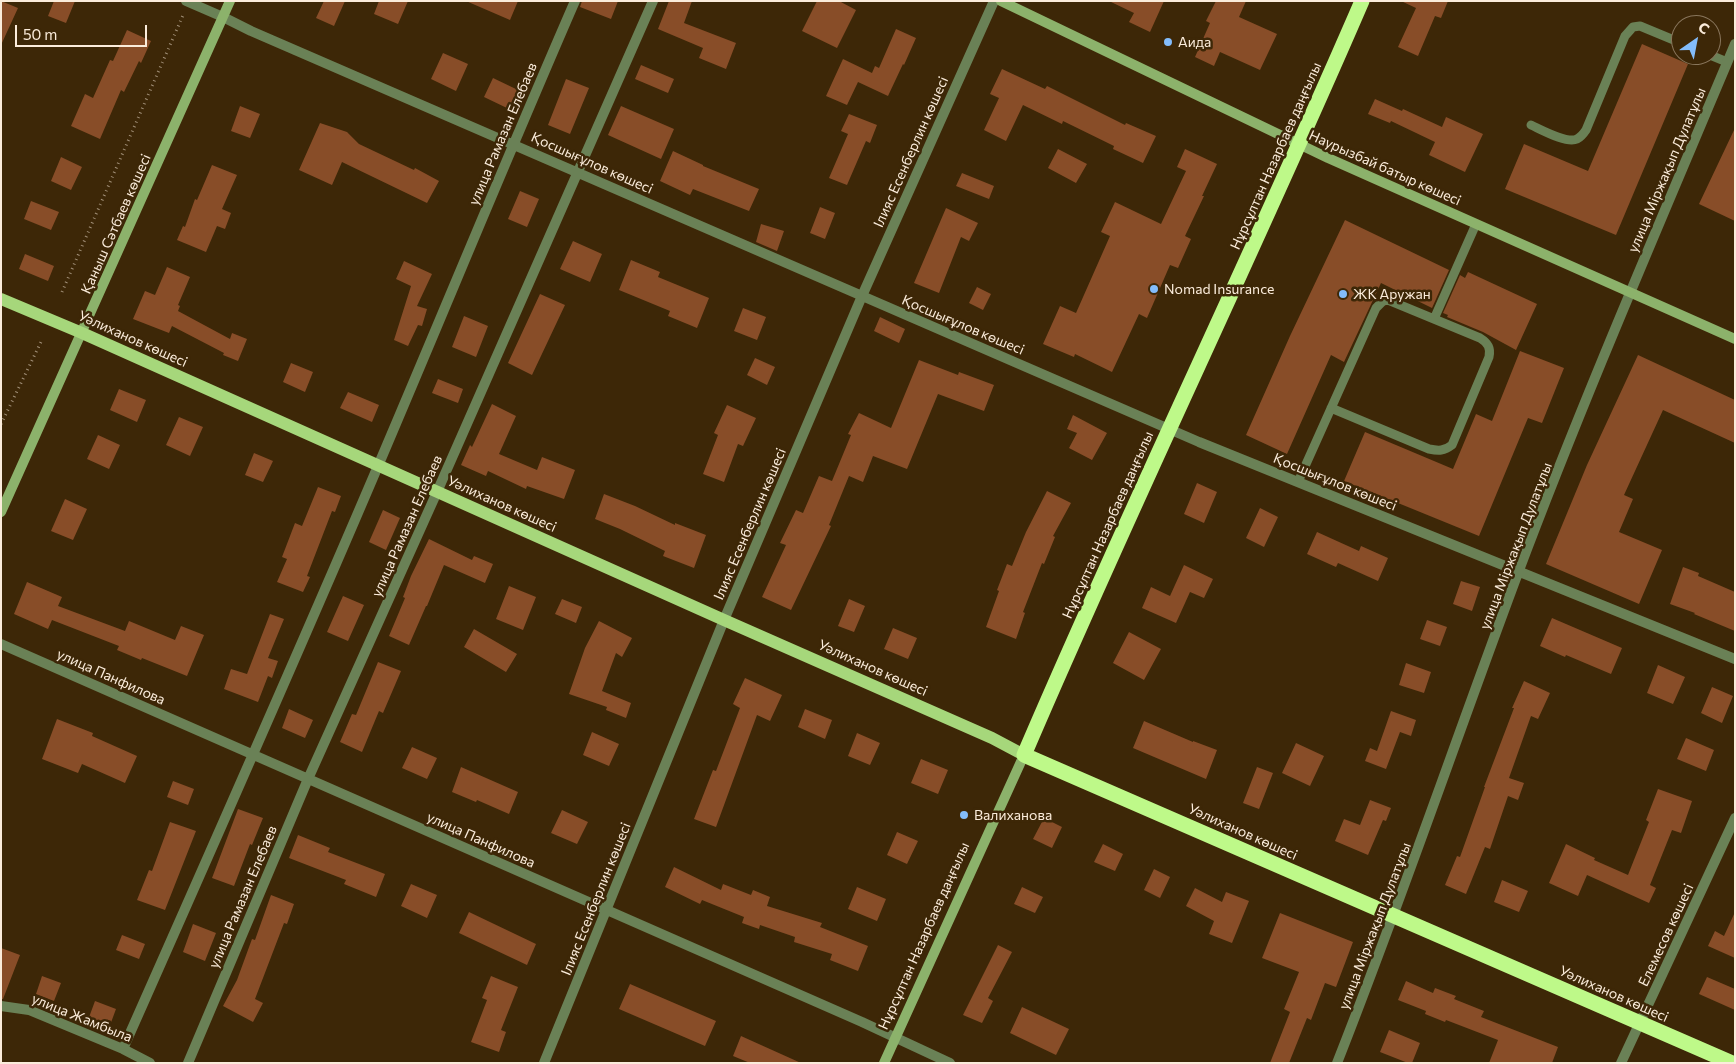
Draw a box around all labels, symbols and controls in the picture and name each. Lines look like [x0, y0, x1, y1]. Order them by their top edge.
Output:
scale bar [18, 15, 150, 47]
north arrow [1671, 15, 1721, 65]
text: С [1695, 18, 1713, 38]
text: 50 m [23, 25, 57, 43]
place label: Аида [1178, 34, 1211, 50]
marker: Аида [1162, 36, 1174, 48]
street label: улица Рамазан Елебаев [465, 60, 541, 208]
street label: Нұрсұлтан Назарбаев даңғылы [1227, 60, 1325, 252]
street label: Ілияс Есенберлин көшесі [870, 74, 952, 230]
street label: улица Міржақып Дулатұлы [1625, 85, 1709, 255]
street label: Наурызбай батыр көшесі [1306, 127, 1464, 209]
street label: Қосшығұлов көшесі [528, 129, 656, 197]
street label: Қаныш Сәтбаев көшесі [78, 151, 154, 297]
place label: Nomad Insurance [1164, 281, 1274, 297]
marker: Nomad Insurance [1148, 283, 1160, 295]
place label: ЖК Аружан [1353, 286, 1431, 302]
marker: ЖК Аружан [1337, 288, 1349, 300]
street label: Қосшығұлов көшесі [899, 292, 1027, 358]
street label: Уәлиханов көшесі [76, 307, 190, 371]
street label: Нұрсұлтан Назарбаев даңғылы [1059, 429, 1157, 621]
street label: Ілияс Есенберлин көшесі [710, 445, 790, 603]
street label: Қосшығұлов көшесі [1271, 450, 1399, 514]
street label: улица Рамазан Елебаев [368, 453, 446, 599]
street label: улица Міржақып Дулатұлы [1476, 460, 1556, 632]
street label: Уәлиханов көшесі [445, 472, 559, 536]
street label: Уәлиханов көшесі [816, 636, 930, 700]
street label: улица Панфилова [54, 646, 168, 708]
street label: Уәлиханов көшесі [1186, 800, 1300, 864]
place label: Валиханова [974, 807, 1052, 823]
street label: улица Панфилова [424, 809, 538, 871]
marker: Валиханова [958, 809, 970, 821]
street label: Ілияс Есенберлин көшесі [558, 820, 634, 978]
street label: улица Рамазан Елебаев [205, 823, 281, 971]
street label: Нұрсұлтан Назарбаев даңғылы [875, 840, 973, 1032]
street label: улица Міржақып Дулатұлы [1335, 840, 1415, 1012]
street label: Елемесов көшесі [1635, 881, 1697, 989]
street label: Уәлиханов көшесі [1557, 962, 1671, 1026]
street label: улица Жамбыла [29, 990, 135, 1046]

